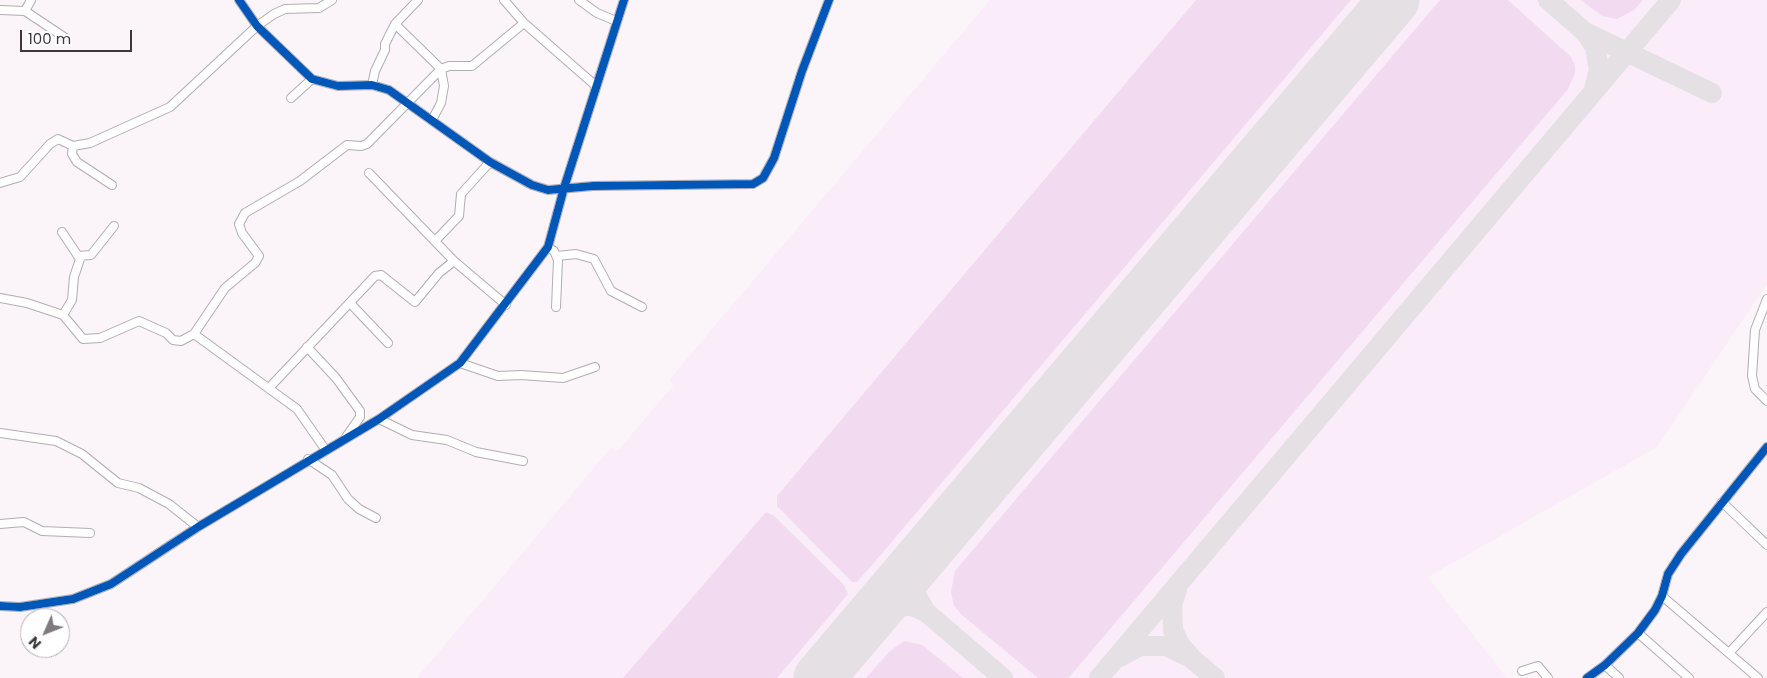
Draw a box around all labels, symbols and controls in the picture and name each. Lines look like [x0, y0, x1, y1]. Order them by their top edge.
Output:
scale bar [22, 20, 135, 52]
text: 100 m [28, 28, 71, 49]
north arrow [20, 608, 70, 658]
text: N [24, 632, 46, 653]

